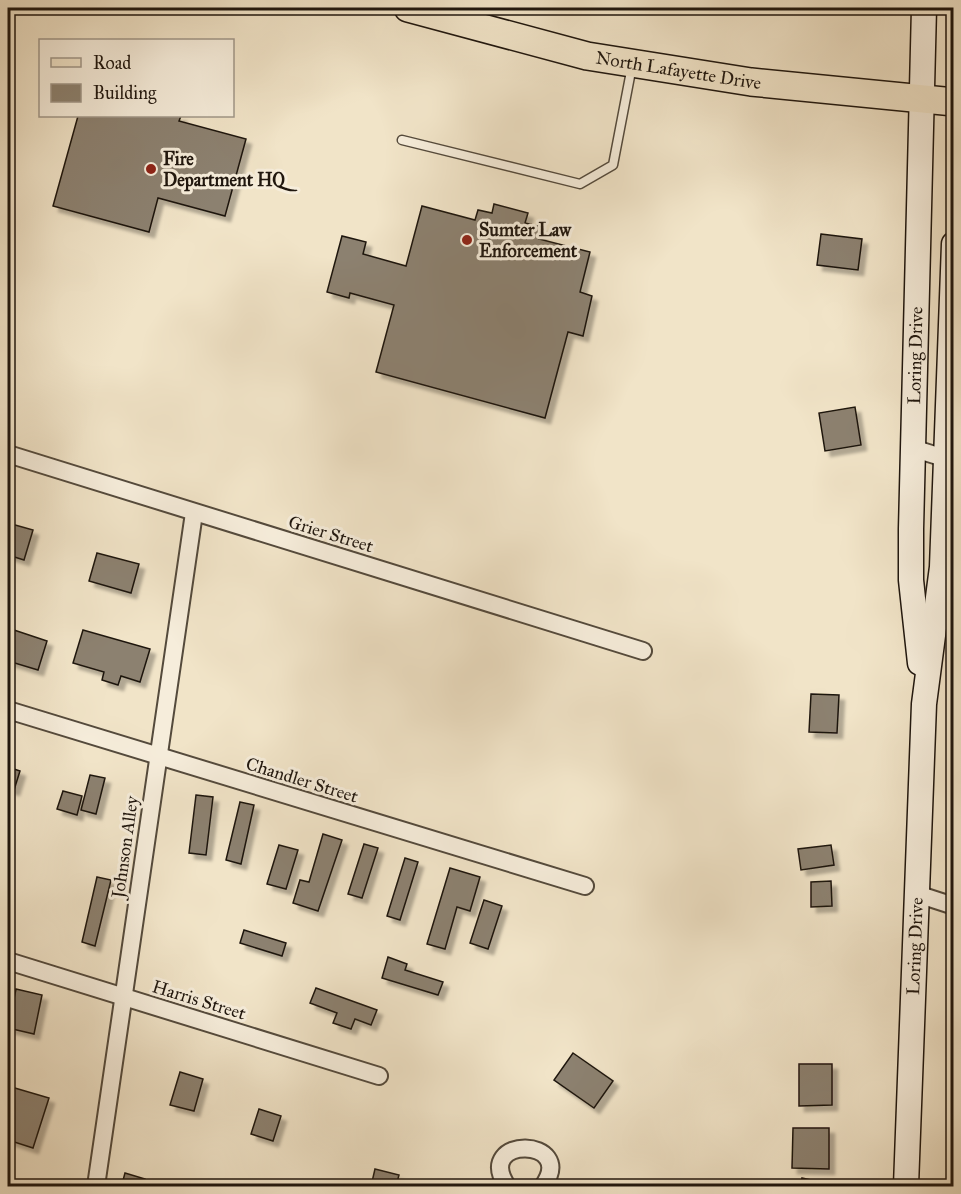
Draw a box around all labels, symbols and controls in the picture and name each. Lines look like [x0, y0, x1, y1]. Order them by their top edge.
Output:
legend [39, 39, 234, 117]
street label: North Lafayette Drive [594, 47, 762, 94]
text: Road [93, 52, 131, 74]
text: Building [93, 82, 157, 105]
place label: Fire Department HQ [163, 148, 298, 192]
marker: Fire Department HQ [144, 162, 158, 176]
place label: Sumter Law Enforcement [479, 219, 578, 262]
marker: Sumter Law Enforcement [460, 233, 474, 247]
street label: Loring Drive [903, 306, 928, 405]
street label: Grier Street [286, 511, 377, 558]
street label: Chandler Street [243, 752, 361, 808]
street label: Johnson Alley [107, 794, 144, 902]
street label: Loring Drive [902, 897, 928, 995]
street label: Harris Street [150, 975, 249, 1025]

